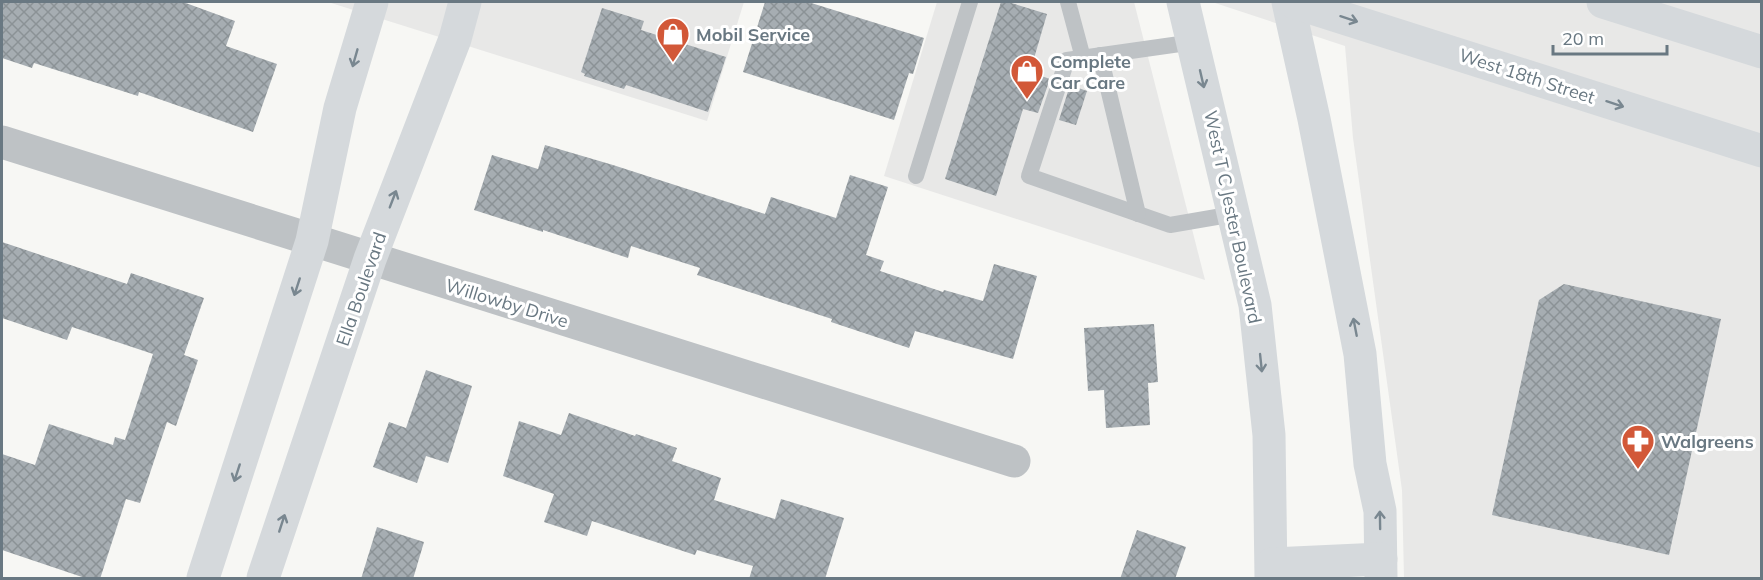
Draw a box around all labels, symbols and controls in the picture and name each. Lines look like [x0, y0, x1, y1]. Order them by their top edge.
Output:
one-way arrow [1339, 15, 1358, 26]
shop icon: Mobil Service [655, 16, 691, 63]
scale bar [1553, 18, 1667, 56]
place label: Mobil Service [696, 23, 810, 46]
text: 20 m [1562, 27, 1604, 50]
street label: West 18th Street [1456, 43, 1598, 109]
one-way arrow [349, 48, 360, 67]
place label: Complete Car Care [1050, 50, 1131, 94]
shop icon: Complete Car Care [1009, 53, 1045, 100]
one-way arrow [1197, 69, 1209, 88]
one-way arrow [1605, 99, 1624, 110]
street label: West T C Jester Boulevard [1199, 108, 1267, 326]
one-way arrow [388, 191, 399, 209]
street label: Ella Boulevard [331, 229, 391, 349]
street label: Willowby Drive [443, 273, 571, 333]
one-way arrow [291, 277, 302, 296]
one-way arrow [1349, 318, 1360, 337]
one-way arrow [1256, 352, 1267, 372]
pharmacy icon: Walgreens [1620, 423, 1656, 470]
place label: Walgreens [1661, 430, 1754, 453]
one-way arrow [231, 463, 242, 482]
one-way arrow [1375, 511, 1386, 531]
one-way arrow [277, 514, 288, 533]

